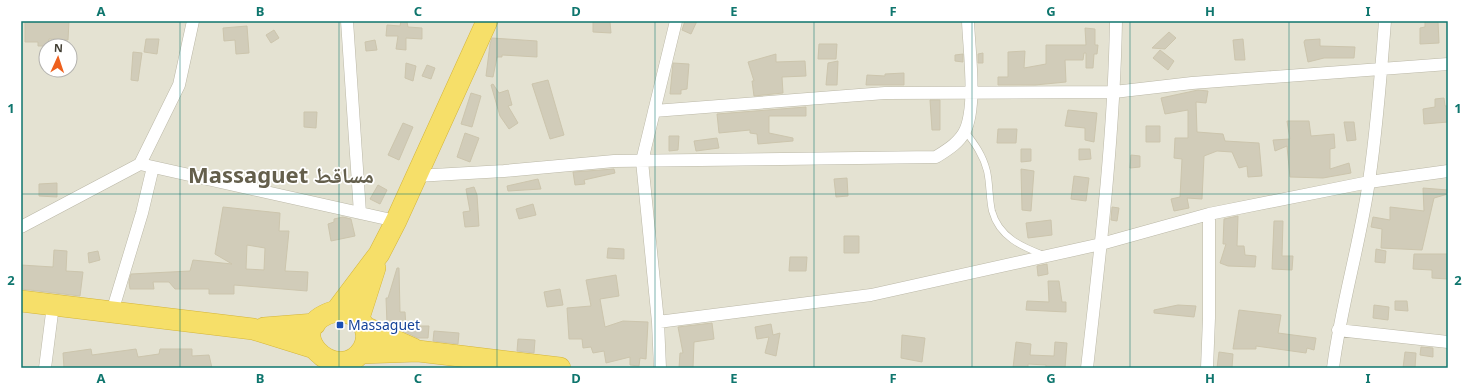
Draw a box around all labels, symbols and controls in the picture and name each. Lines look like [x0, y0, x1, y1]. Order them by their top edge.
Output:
text: A [97, 2, 106, 20]
text: B [256, 2, 264, 20]
text: C [414, 2, 422, 20]
text: D [571, 2, 581, 20]
text: E [730, 2, 738, 20]
text: F [889, 2, 897, 20]
text: G [1046, 2, 1056, 20]
text: H [1205, 2, 1215, 20]
text: I [1365, 2, 1371, 20]
north arrow [38, 38, 78, 78]
text: N [54, 40, 63, 55]
text: 1 [7, 99, 15, 117]
text: 1 [1454, 99, 1462, 117]
district label: Massaguet مساقط [188, 159, 374, 189]
text: 2 [7, 271, 15, 289]
text: 2 [1454, 271, 1462, 289]
place label: Massaguet [348, 315, 420, 334]
marker: Massaguet [335, 320, 345, 330]
text: A [97, 369, 106, 387]
text: B [256, 369, 264, 387]
text: C [414, 369, 422, 387]
text: D [571, 369, 581, 387]
text: E [730, 369, 738, 387]
text: F [889, 369, 897, 387]
text: G [1046, 369, 1056, 387]
text: H [1205, 369, 1215, 387]
text: I [1365, 369, 1371, 387]

